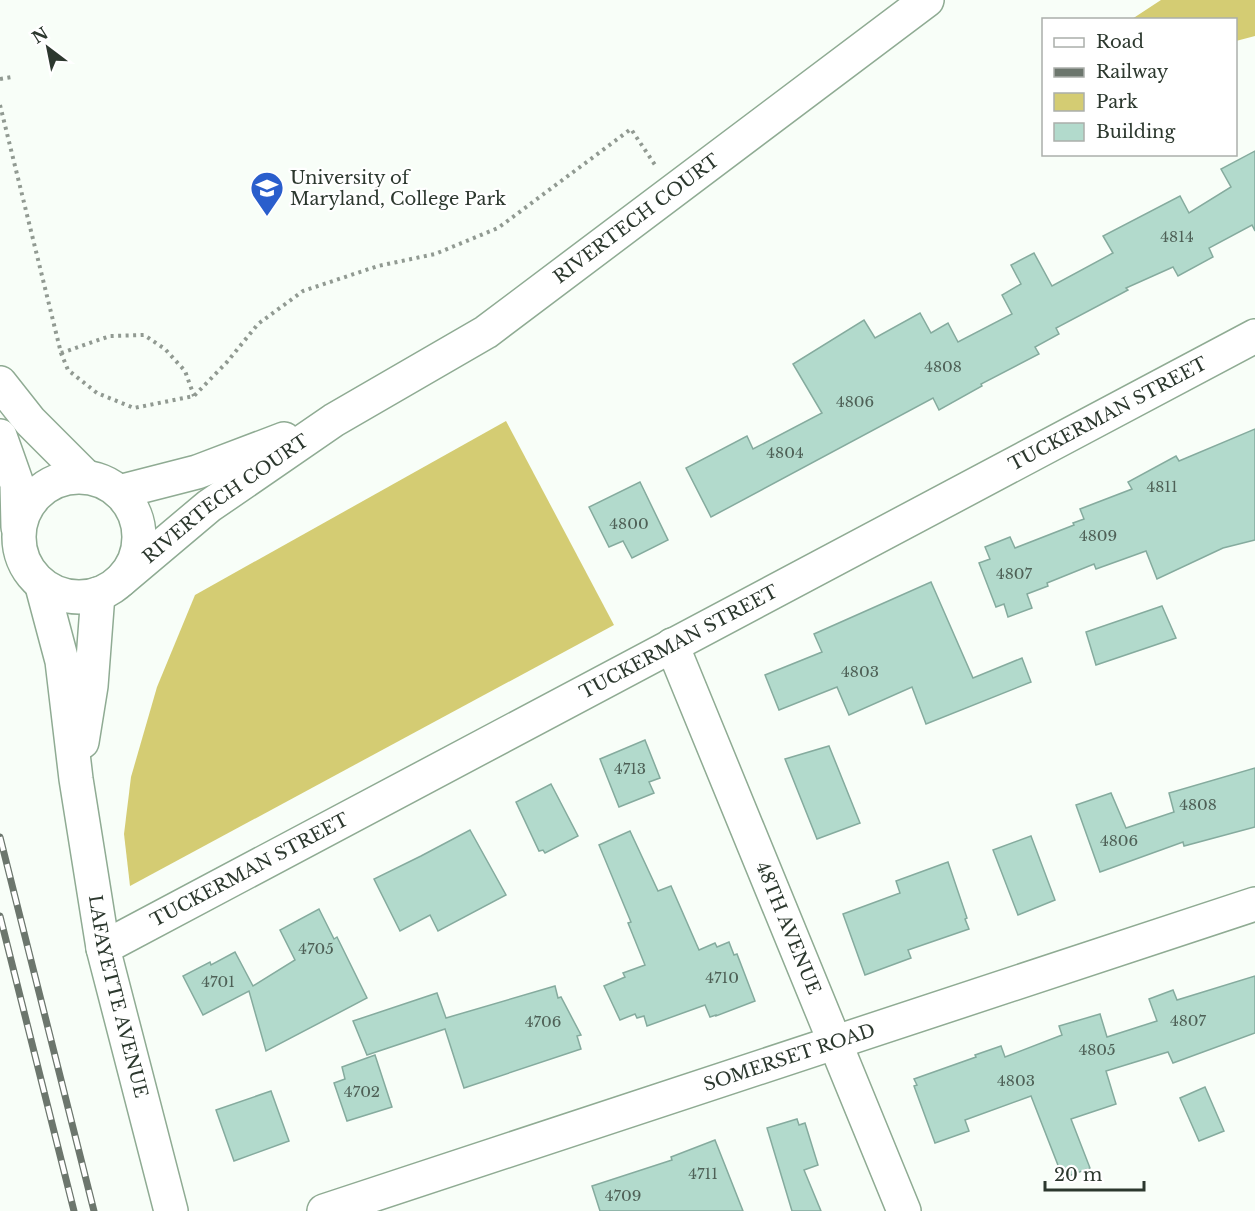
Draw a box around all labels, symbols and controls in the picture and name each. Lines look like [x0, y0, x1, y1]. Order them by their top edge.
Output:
north arrow [18, 18, 78, 78]
legend [1042, 18, 1237, 156]
text: N [28, 23, 52, 48]
text: Road [1096, 31, 1144, 53]
text: Railway [1096, 61, 1169, 83]
text: Park [1096, 91, 1138, 113]
text: Building [1096, 121, 1175, 143]
street label: RIVERTECH COURT [549, 149, 724, 288]
place label: University of Maryland, College Park [290, 167, 506, 210]
school or university icon: University of Maryland, College Park [249, 170, 285, 217]
house number: 4814 [1160, 227, 1194, 246]
street label: TUCKERMAN STREET [1005, 352, 1211, 476]
house number: 4808 [924, 357, 962, 376]
house number: 4806 [836, 392, 874, 411]
street label: RIVERTECH COURT [138, 430, 313, 568]
house number: 4804 [766, 443, 804, 462]
house number: 4811 [1146, 477, 1178, 496]
house number: 4800 [609, 514, 649, 533]
house number: 4809 [1079, 526, 1117, 545]
house number: 4807 [996, 564, 1033, 583]
street label: TUCKERMAN STREET [576, 580, 782, 704]
house number: 4803 [841, 662, 879, 681]
house number: 4713 [614, 759, 646, 778]
house number: 4808 [1179, 795, 1217, 814]
street label: TUCKERMAN STREET [147, 808, 353, 932]
house number: 4806 [1100, 831, 1138, 850]
street label: 48TH AVENUE [751, 858, 825, 998]
street label: LAFAYETTE AVENUE [84, 893, 152, 1100]
house number: 4705 [298, 939, 334, 958]
house number: 4710 [705, 968, 739, 987]
house number: 4701 [201, 972, 235, 991]
house number: 4807 [1170, 1011, 1207, 1030]
house number: 4706 [525, 1012, 561, 1031]
street label: SOMERSET ROAD [701, 1019, 878, 1096]
house number: 4805 [1078, 1040, 1116, 1059]
house number: 4803 [997, 1071, 1035, 1090]
house number: 4702 [344, 1082, 380, 1101]
scale bar [1045, 1154, 1144, 1192]
house number: 4711 [688, 1164, 718, 1183]
text: 20 m [1054, 1164, 1102, 1186]
house number: 4709 [605, 1186, 641, 1205]

